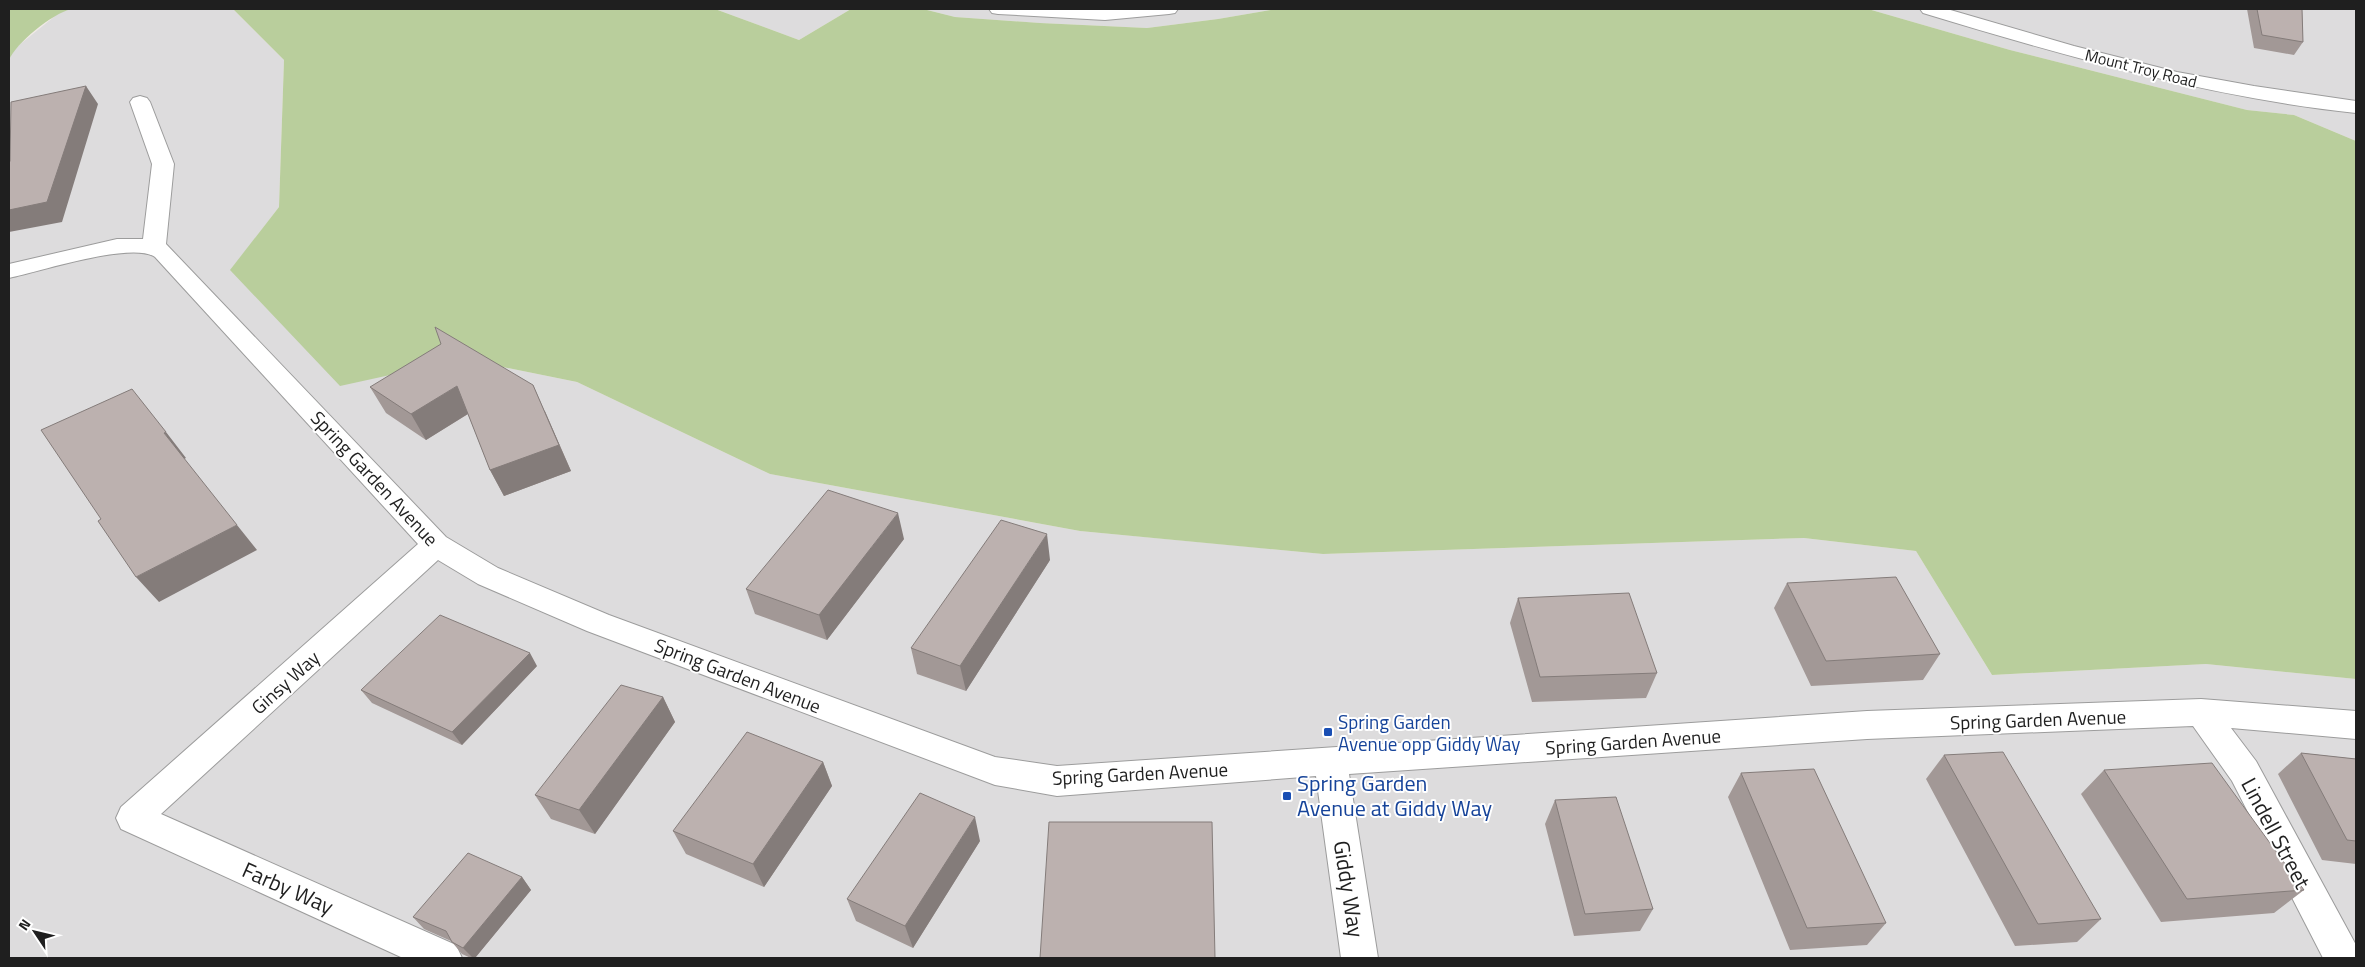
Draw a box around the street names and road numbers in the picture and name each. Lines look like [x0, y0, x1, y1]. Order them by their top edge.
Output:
street label: Mount Troy Road [2083, 42, 2199, 94]
street label: Spring Garden Avenue [304, 404, 446, 552]
street label: Spring Garden Avenue [651, 630, 825, 720]
street label: Ginsy Way [244, 643, 326, 721]
street label: Spring Garden Avenue [1949, 701, 2127, 737]
street label: Spring Garden Avenue [1544, 720, 1722, 762]
street label: Spring Garden Avenue [1051, 754, 1229, 792]
street label: Lindell Street [2232, 771, 2320, 895]
street label: Giddy Way [1325, 838, 1373, 940]
street label: Farby Way [237, 853, 340, 923]

